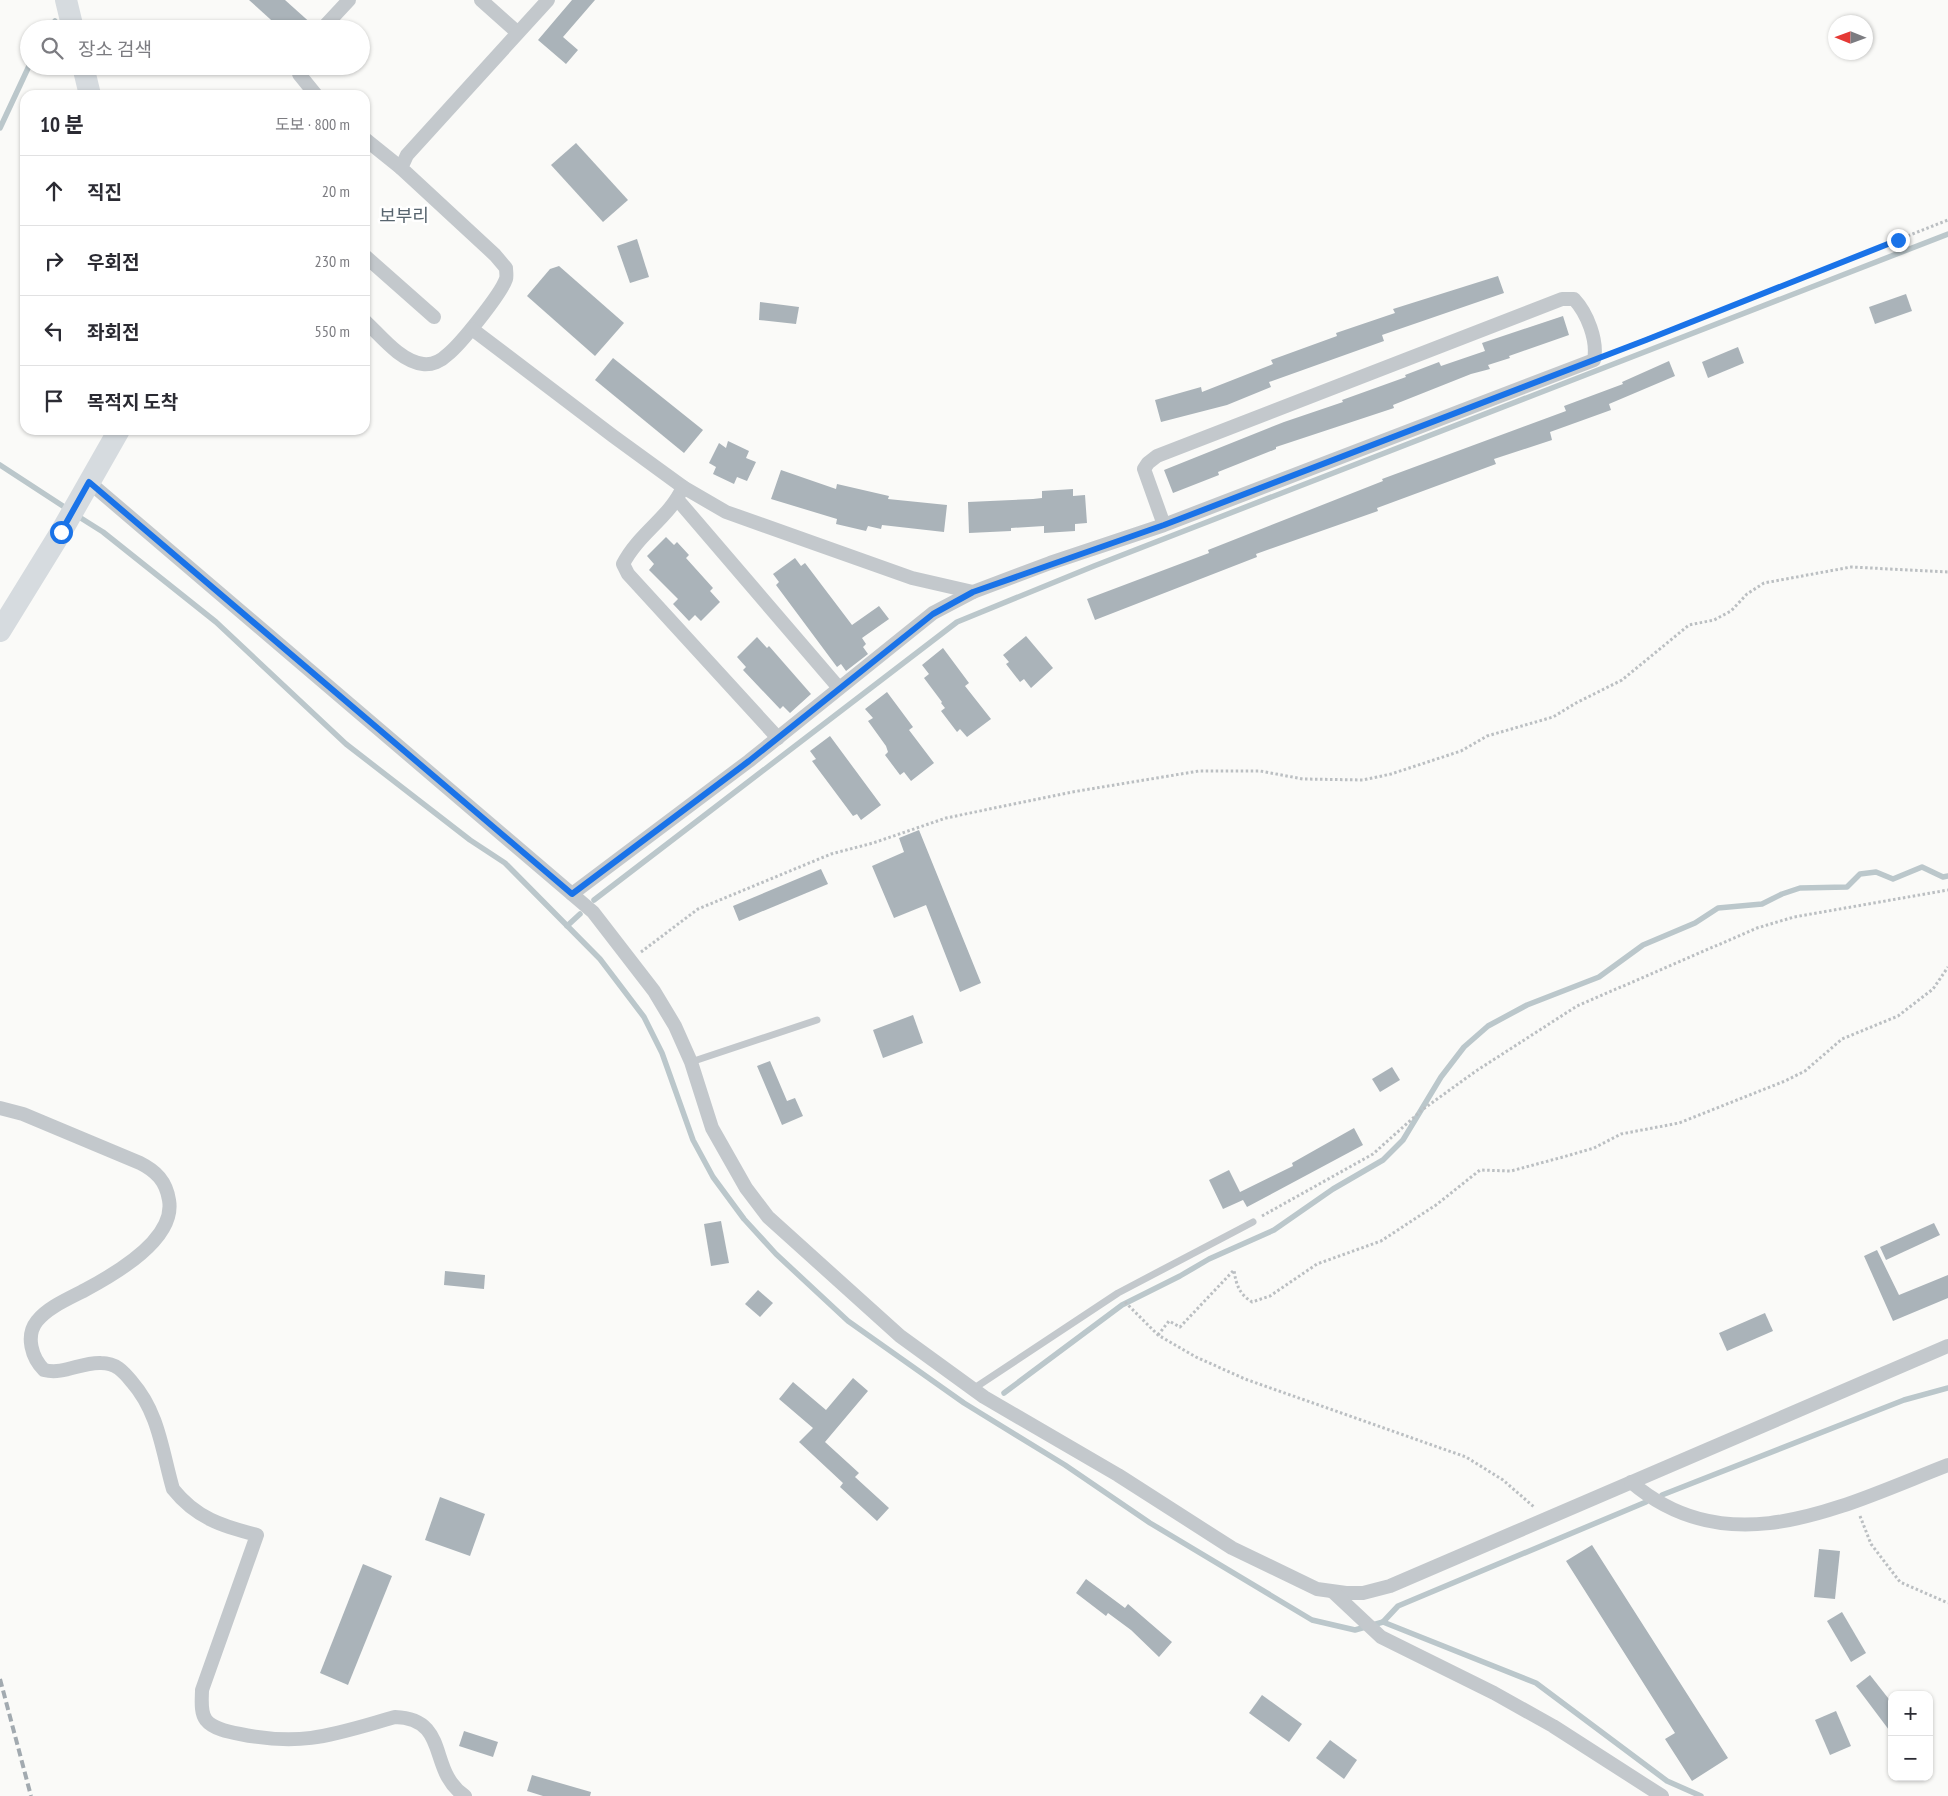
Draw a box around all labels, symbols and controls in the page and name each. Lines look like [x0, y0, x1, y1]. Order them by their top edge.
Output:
north arrow [1828, 15, 1873, 60]
search box [20, 20, 370, 75]
icon: search [38, 34, 66, 62]
text: 장소 검색 [78, 37, 152, 61]
text: 10 분 [40, 111, 84, 138]
text: 도보 · 800 m [275, 114, 350, 134]
icon: ahead [40, 177, 68, 205]
text: 직진 [87, 180, 122, 204]
text: 20 m [322, 181, 350, 201]
district label: 보부리 [379, 204, 429, 227]
route end [1887, 229, 1910, 252]
icon: right [40, 247, 68, 275]
text: 우회전 [87, 250, 139, 274]
text: 230 m [315, 251, 350, 271]
icon: left [40, 317, 68, 345]
text: 좌회전 [87, 320, 139, 344]
text: 550 m [315, 321, 350, 341]
icon: arrive [40, 387, 68, 415]
text: 목적지 도착 [87, 390, 178, 414]
route start [50, 521, 73, 544]
map controls [1888, 1691, 1933, 1781]
button: + [1888, 1691, 1933, 1736]
button: − [1888, 1736, 1933, 1781]

